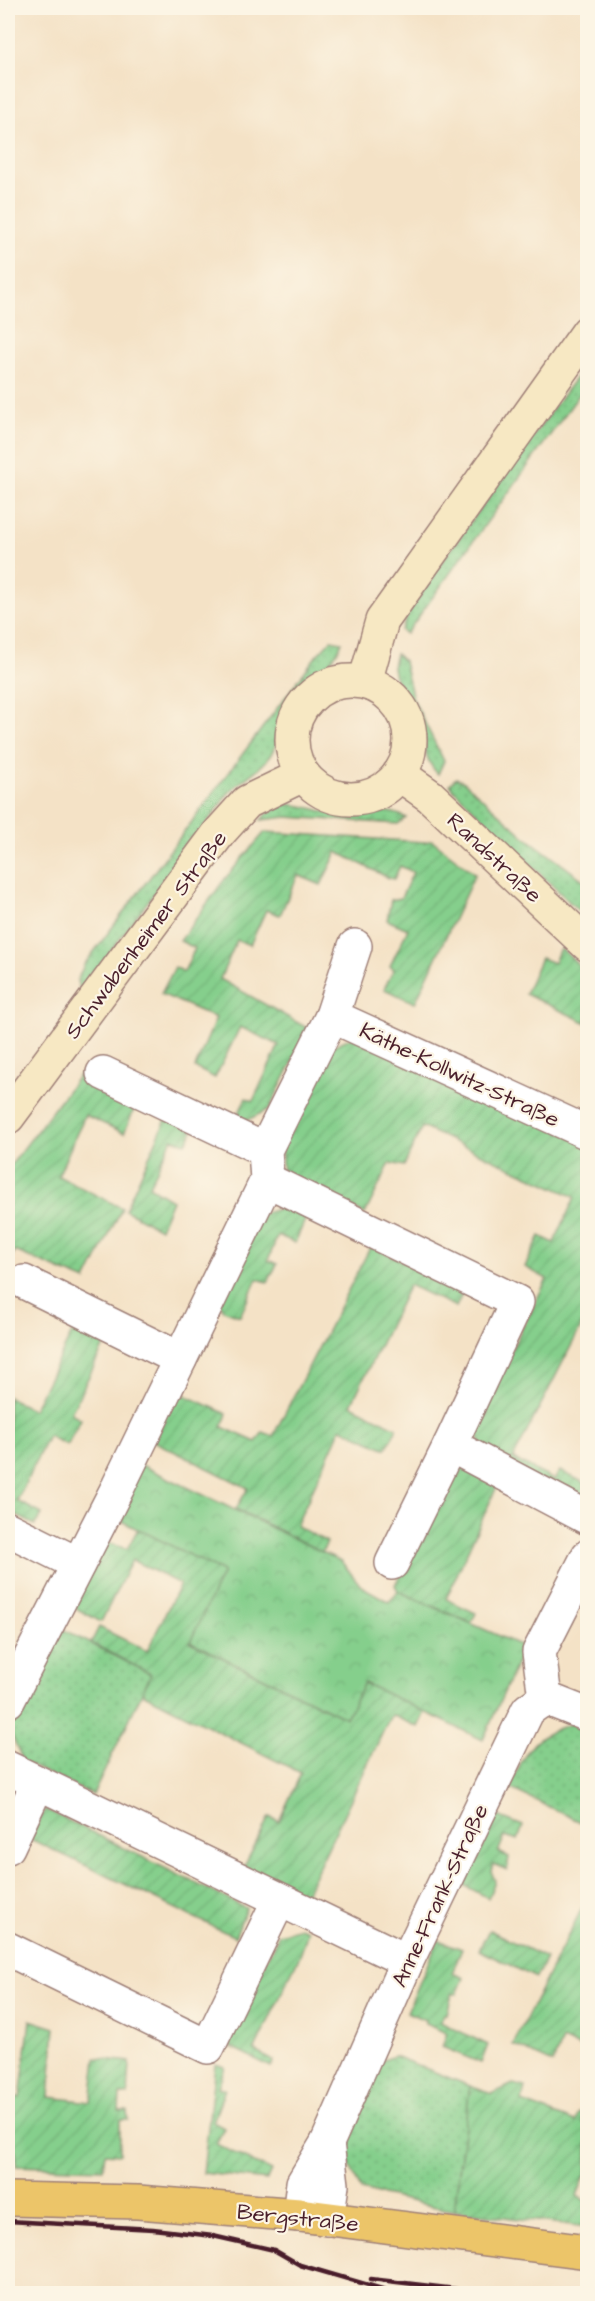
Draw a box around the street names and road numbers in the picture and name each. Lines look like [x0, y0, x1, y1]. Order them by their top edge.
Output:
street label: Randstraße [440, 806, 548, 910]
street label: Schwabenheimer Straße [58, 824, 235, 1045]
street label: Käthe-Kollwitz-Straße [354, 1015, 564, 1135]
street label: Anne-Frank-Straße [384, 1799, 496, 1992]
street label: Bergstraße [236, 2197, 360, 2241]

